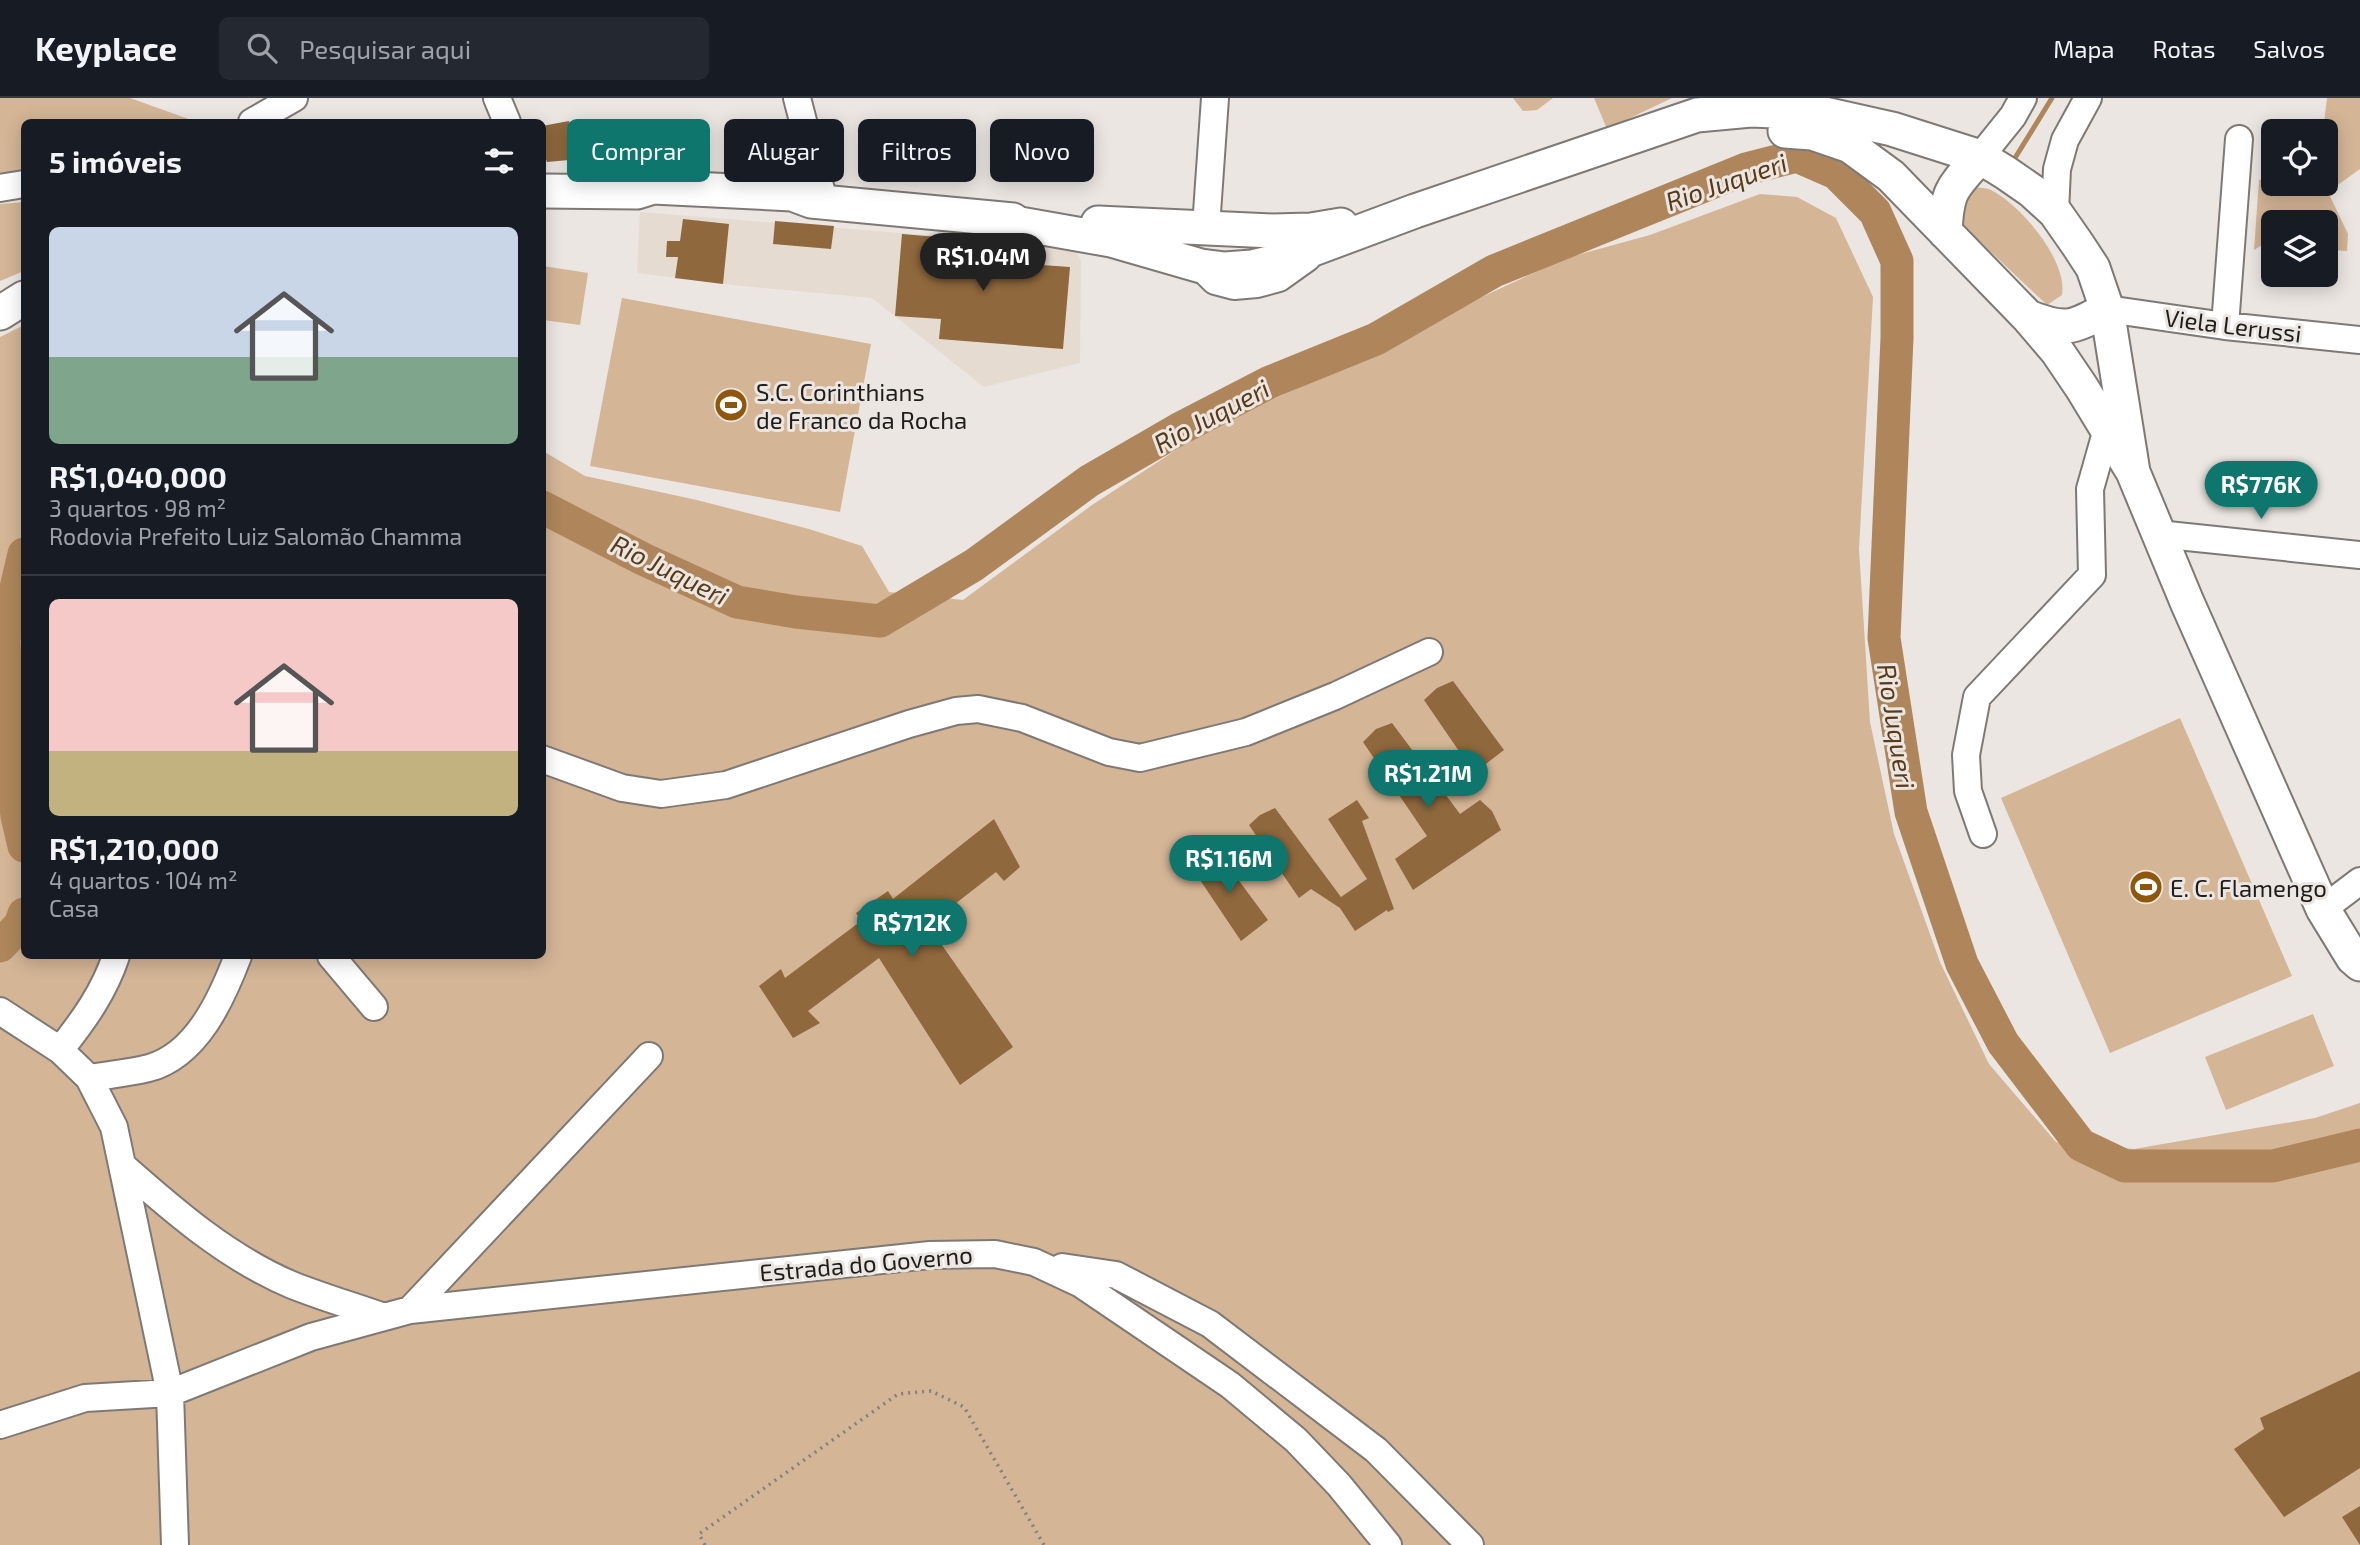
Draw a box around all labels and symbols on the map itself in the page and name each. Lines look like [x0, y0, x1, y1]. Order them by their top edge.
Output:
water label: Rio Juqueri [1661, 146, 1791, 216]
pin: R$1.04M [918, 234, 1048, 293]
street label: Viela Lerussi [2163, 302, 2303, 348]
water label: Rio Juqueri [1148, 372, 1274, 458]
place label: S.C. Corinthians de Franco da Rocha [756, 377, 967, 434]
sports icon: S.C. Corinthians de Franco da Rocha [712, 386, 750, 424]
pin: R$776K [2204, 462, 2318, 521]
water label: Rio Juqueri [606, 527, 734, 611]
water label: Rio Juqueri [1872, 661, 1922, 791]
pin: R$1.21M [1363, 750, 1493, 810]
pin: R$1.16M [1164, 836, 1294, 895]
sports icon: E. C. Flamengo [2127, 868, 2165, 906]
place label: E. C. Flamengo [2170, 873, 2327, 902]
pin: R$712K [855, 900, 969, 959]
street label: Estrada do Governo [758, 1239, 974, 1287]

